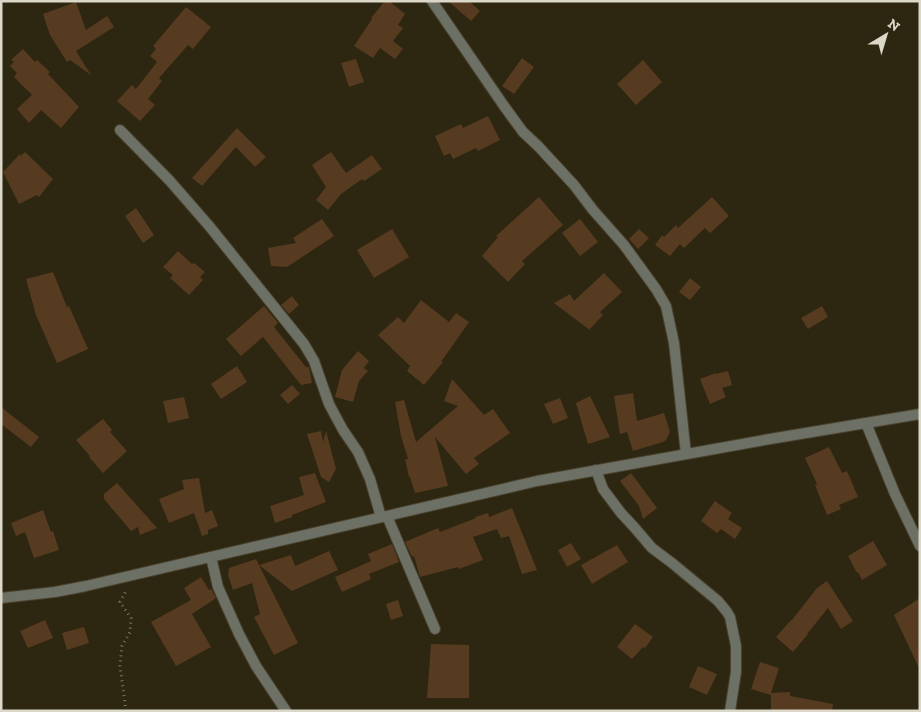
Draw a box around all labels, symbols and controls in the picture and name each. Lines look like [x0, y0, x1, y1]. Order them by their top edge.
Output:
north arrow [861, 10, 911, 60]
text: N [884, 15, 903, 35]

